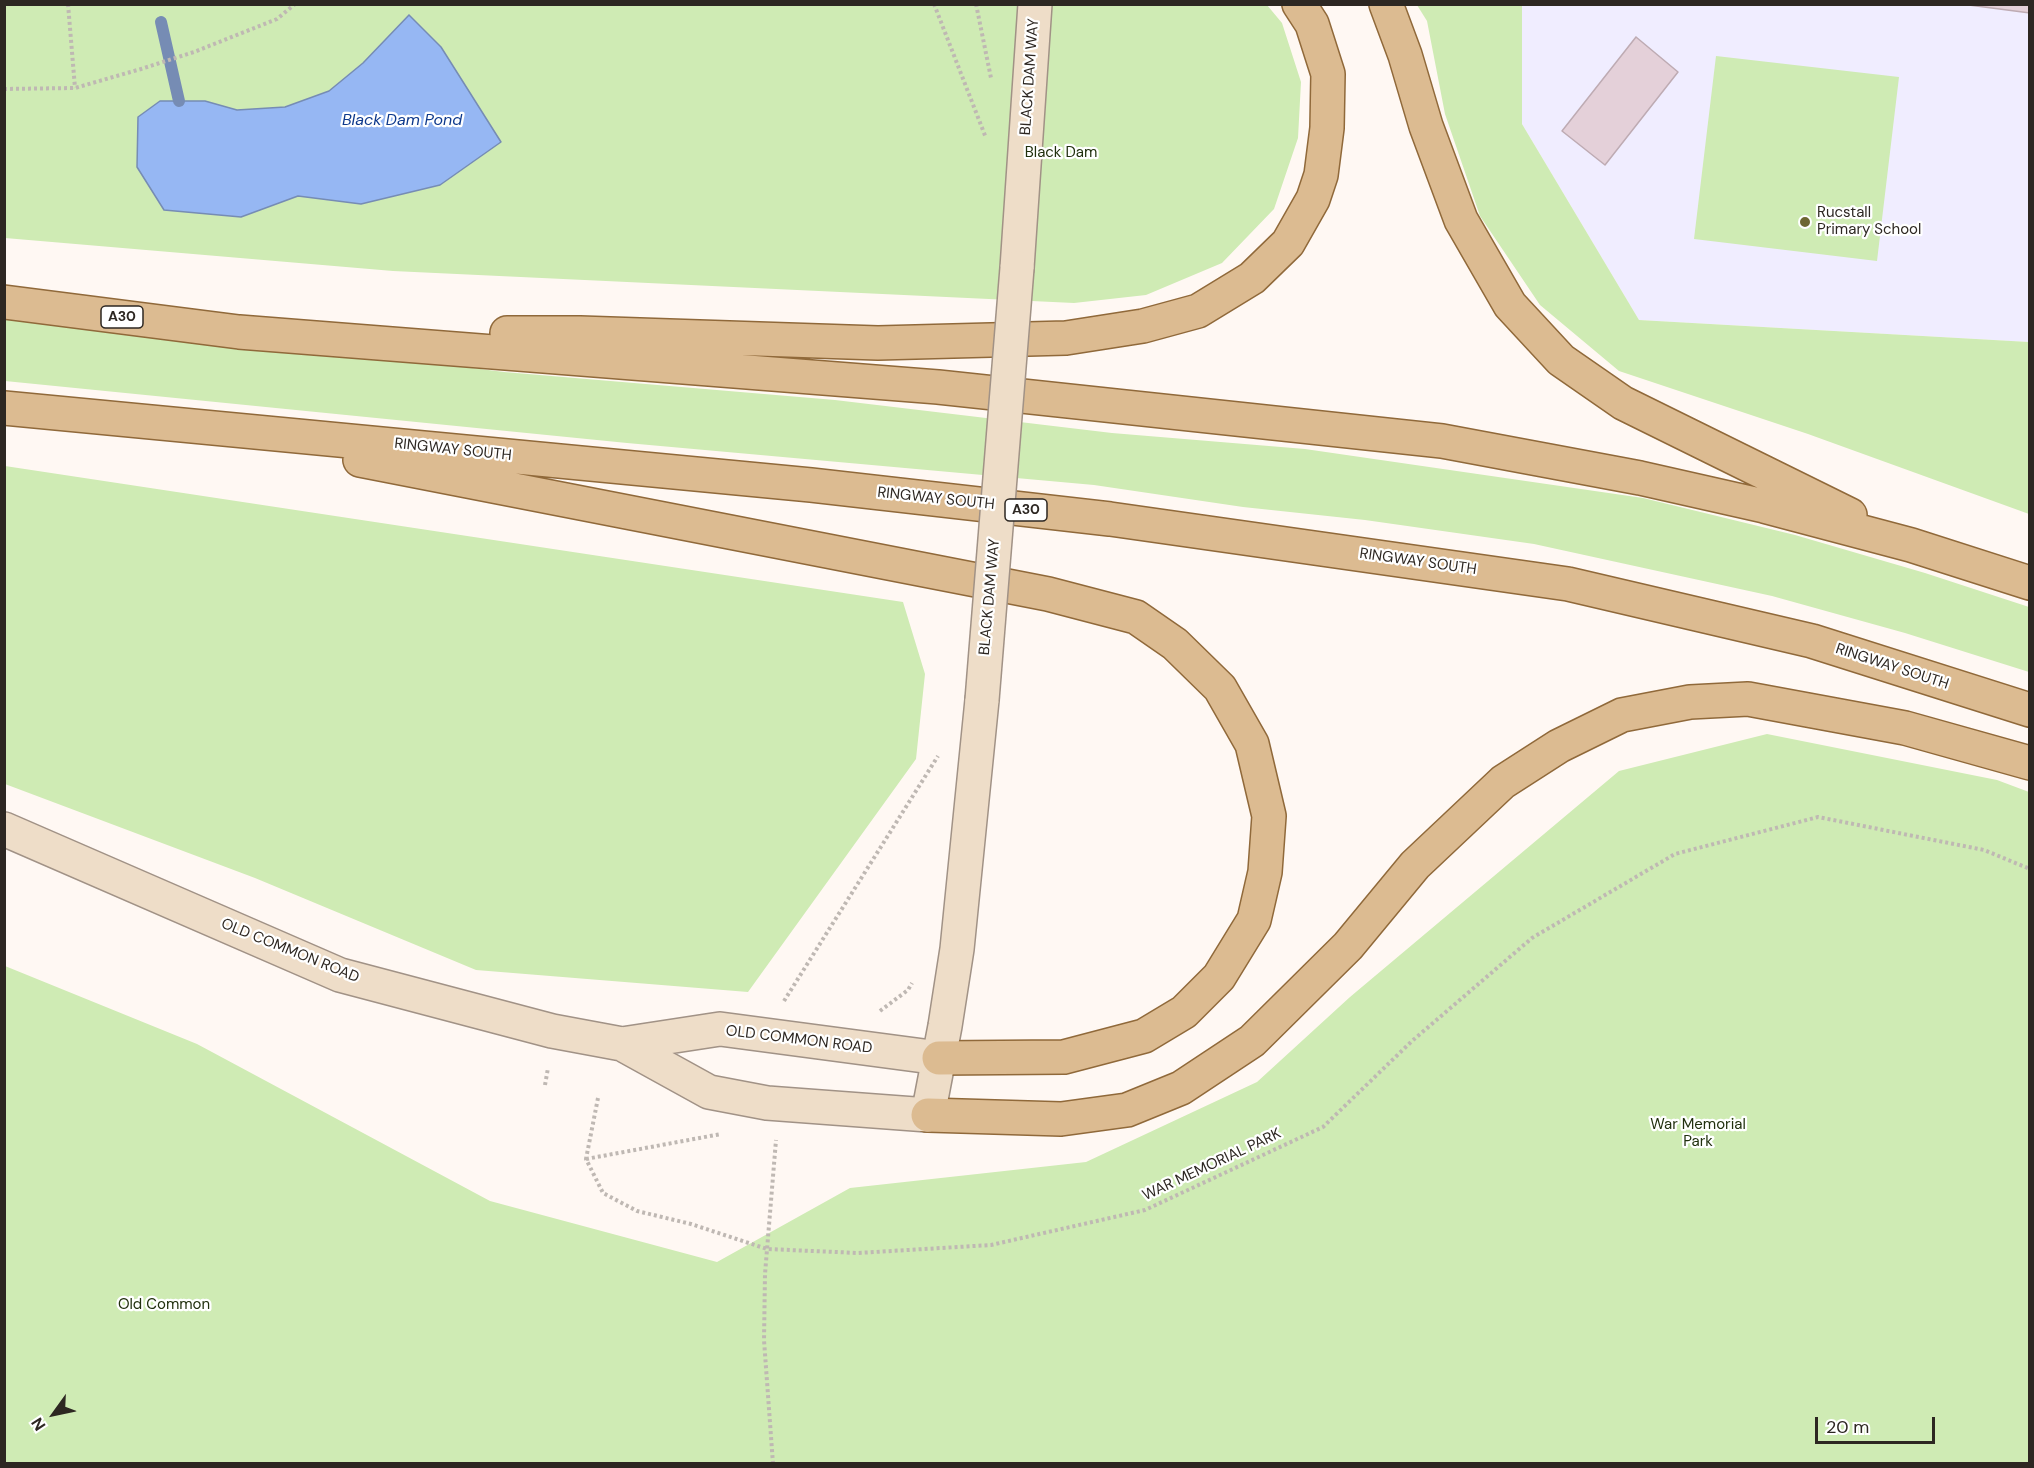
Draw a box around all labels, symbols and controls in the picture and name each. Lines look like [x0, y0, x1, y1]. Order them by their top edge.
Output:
street label: BLACK DAM WAY [1017, 18, 1043, 136]
water label: Black Dam Pond [342, 111, 462, 131]
park label: Black Dam [1025, 144, 1097, 162]
place label: Rucstall Primary School [1817, 204, 1921, 239]
marker: Rucstall Primary School [1798, 215, 1812, 229]
road number: A30 [101, 306, 143, 328]
street label: RINGWAY SOUTH [393, 435, 513, 465]
street label: RINGWAY SOUTH [876, 484, 996, 514]
road number: A30 [1005, 499, 1047, 521]
street label: BLACK DAM WAY [976, 538, 1004, 656]
street label: RINGWAY SOUTH [1358, 545, 1478, 579]
street label: RINGWAY SOUTH [1833, 640, 1951, 694]
street label: OLD COMMON ROAD [218, 915, 362, 987]
street label: OLD COMMON ROAD [725, 1022, 873, 1058]
park label: War Memorial Park [1650, 1116, 1746, 1151]
street label: WAR MEMORIAL PARK [1140, 1125, 1284, 1205]
park label: Old Common [118, 1296, 210, 1314]
north arrow [24, 1384, 84, 1444]
scale bar [1818, 1405, 1938, 1443]
text: N [27, 1413, 50, 1435]
text: 20 m [1826, 1415, 1869, 1439]

